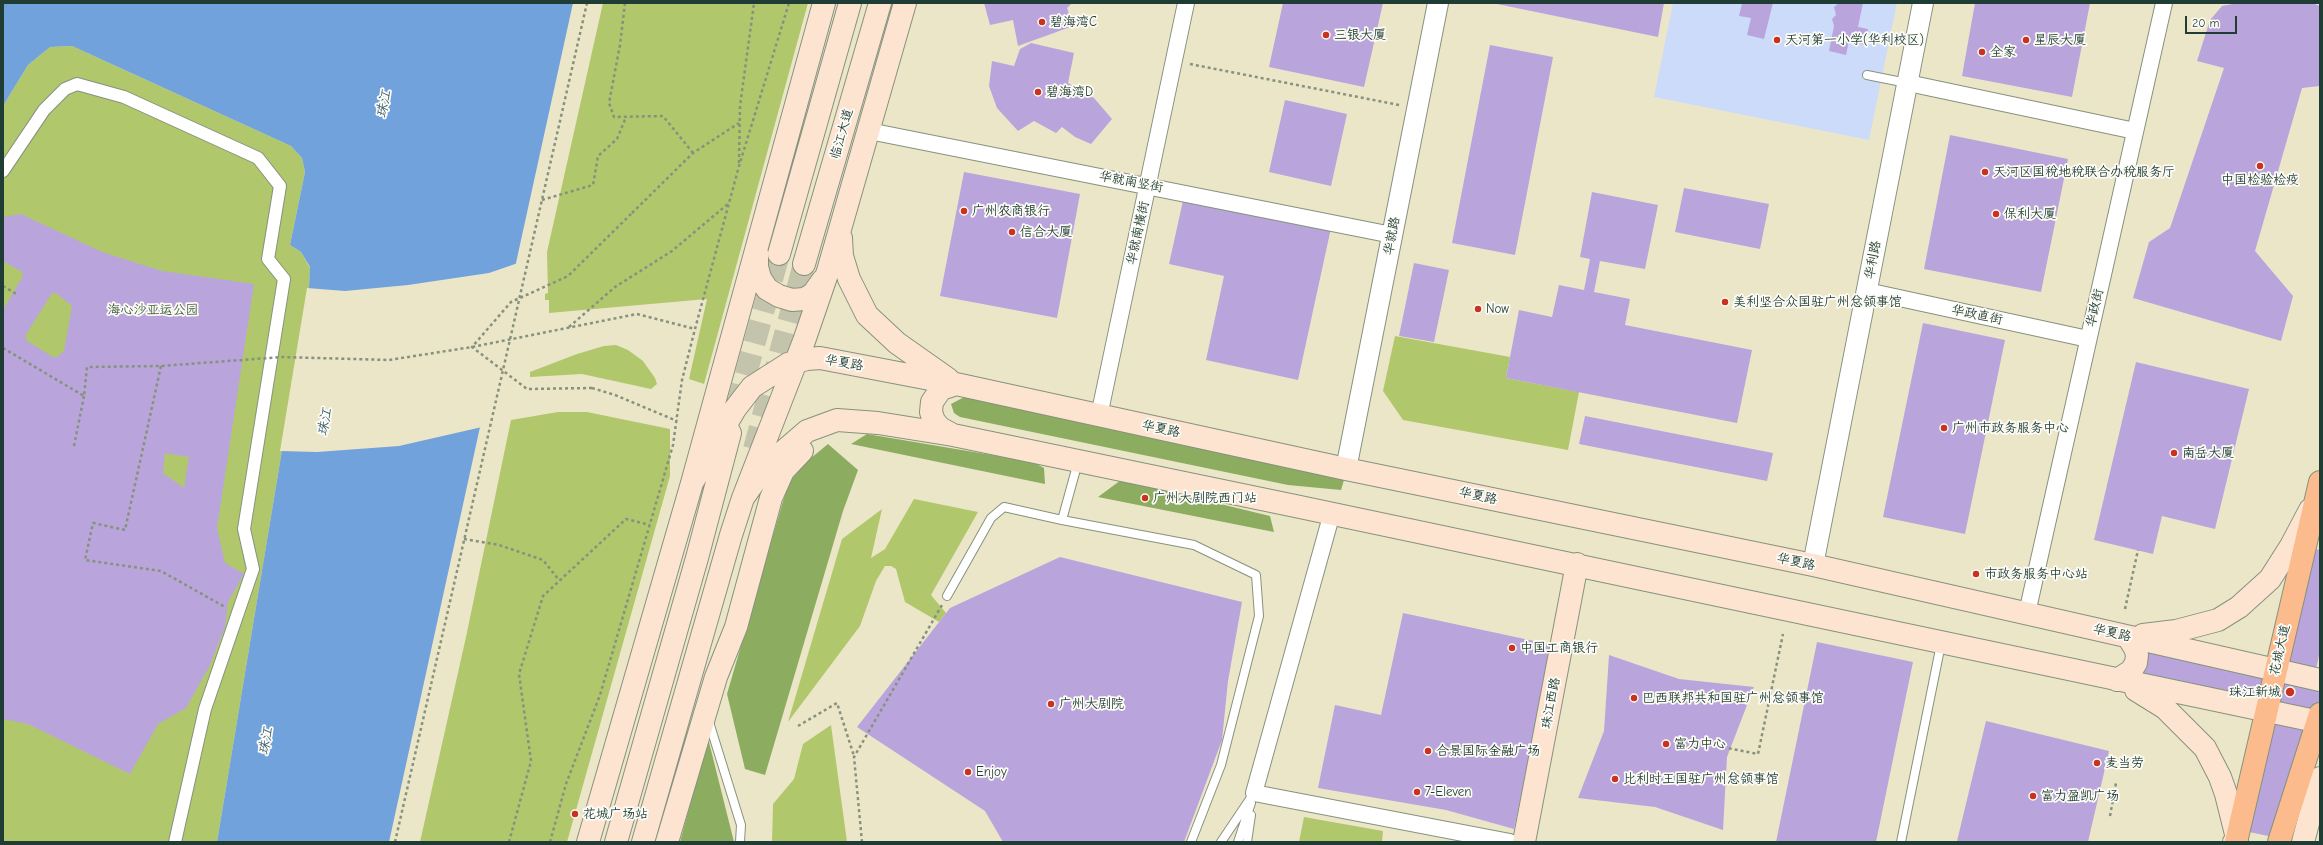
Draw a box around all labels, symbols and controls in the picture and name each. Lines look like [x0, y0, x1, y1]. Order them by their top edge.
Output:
scale bar [2187, 8, 2239, 34]
place label: 碧海湾C [1050, 14, 1097, 30]
text: 20 m [2192, 16, 2220, 30]
marker: 碧海湾C [1037, 17, 1047, 27]
place label: 三银大厦 [1334, 27, 1386, 43]
marker: 三银大厦 [1321, 30, 1331, 40]
place label: 天河第一小学(华利校区) [1785, 32, 1924, 48]
place label: 星辰大厦 [2034, 32, 2086, 48]
marker: 天河第一小学(华利校区) [1772, 35, 1782, 45]
marker: 星辰大厦 [2021, 35, 2031, 45]
place label: 全家 [1990, 44, 2016, 60]
marker: 全家 [1977, 47, 1987, 57]
place label: 碧海湾D [1046, 84, 1093, 100]
marker: 碧海湾D [1033, 87, 1043, 97]
water label: 珠江 [373, 89, 395, 119]
street label: 临江大道 [827, 107, 857, 161]
marker: 中国检验检疫 [2255, 161, 2265, 171]
place label: 天河区国税地税联合办税服务厅 [1993, 164, 2175, 180]
marker: 天河区国税地税联合办税服务厅 [1980, 167, 1990, 177]
street label: 华就南竖街 [1098, 168, 1164, 196]
place label: 中国检验检疫 [2221, 172, 2299, 188]
street label: 华就南横街 [1124, 200, 1152, 266]
place label: 广州农商银行 [972, 203, 1050, 219]
marker: 广州农商银行 [959, 206, 969, 216]
place label: 保利大厦 [2004, 206, 2056, 222]
marker: 保利大厦 [1991, 209, 2001, 219]
street label: 华就路 [1381, 215, 1403, 257]
place label: 信合大厦 [1020, 224, 1072, 240]
marker: 信合大厦 [1007, 227, 1017, 237]
street label: 华利路 [1862, 239, 1884, 281]
street label: 华政街 [2083, 287, 2107, 329]
place label: 美利坚合众国驻广州总领事馆 [1733, 294, 1902, 310]
marker: 美利坚合众国驻广州总领事馆 [1720, 297, 1730, 307]
place label: Now [1486, 301, 1509, 317]
park label: 海心沙亚运公园 [108, 302, 198, 318]
street label: 华政直街 [1950, 302, 2004, 328]
marker: Now [1473, 304, 1483, 314]
street label: 华夏路 [823, 352, 865, 374]
water label: 珠江 [314, 407, 336, 437]
street label: 华夏路 [1140, 417, 1182, 441]
place label: 广州市政务服务中心 [1952, 420, 2069, 436]
marker: 广州市政务服务中心 [1939, 423, 1949, 433]
place label: 南岳大厦 [2182, 445, 2234, 461]
marker: 南岳大厦 [2169, 448, 2179, 458]
street label: 华夏路 [1457, 484, 1499, 508]
place label: 广州大剧院西门站 [1153, 490, 1257, 506]
marker: 广州大剧院西门站 [1140, 493, 1150, 503]
street label: 华夏路 [1775, 550, 1817, 574]
place label: 市政务服务中心站 [1984, 566, 2088, 582]
marker: 市政务服务中心站 [1971, 569, 1981, 579]
street label: 华夏路 [2091, 621, 2133, 645]
street label: 花城大道 [2267, 623, 2293, 677]
place label: 中国工商银行 [1520, 640, 1598, 656]
marker: 中国工商银行 [1507, 643, 1517, 653]
street label: 珠江西路 [1538, 676, 1564, 730]
place label: 珠江新城 [2229, 684, 2281, 700]
marker: 珠江新城 [2284, 686, 2296, 698]
place label: 巴西联邦共和国驻广州总领事馆 [1642, 690, 1824, 706]
marker: 巴西联邦共和国驻广州总领事馆 [1629, 693, 1639, 703]
place label: 广州大剧院 [1059, 696, 1124, 712]
marker: 广州大剧院 [1046, 699, 1056, 709]
water label: 珠江 [255, 726, 277, 756]
place label: 富力中心 [1674, 736, 1726, 752]
marker: 富力中心 [1661, 739, 1671, 749]
place label: 合景国际金融广场 [1436, 743, 1540, 759]
marker: 合景国际金融广场 [1423, 746, 1433, 756]
place label: 麦当劳 [2105, 755, 2144, 771]
marker: 麦当劳 [2092, 758, 2102, 768]
place label: Enjoy [976, 764, 1007, 780]
marker: Enjoy [963, 767, 973, 777]
place label: 比利时王国驻广州总领事馆 [1623, 771, 1779, 787]
marker: 比利时王国驻广州总领事馆 [1610, 774, 1620, 784]
place label: 7-Eleven [1425, 784, 1471, 800]
marker: 7-Eleven [1412, 787, 1422, 797]
place label: 富力盈凯广场 [2041, 788, 2119, 804]
marker: 富力盈凯广场 [2028, 791, 2038, 801]
place label: 花城广场站 [583, 806, 648, 822]
marker: 花城广场站 [570, 809, 580, 819]

